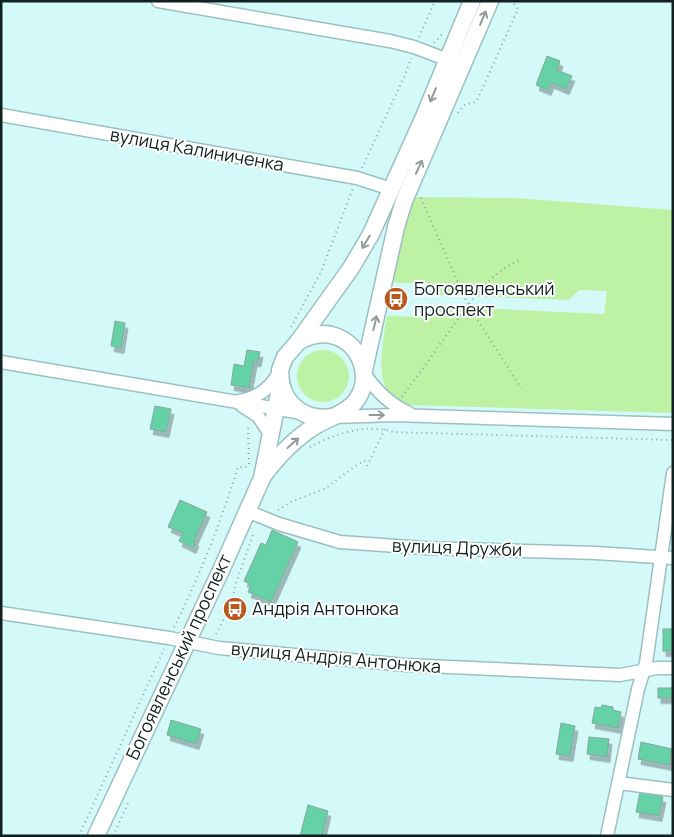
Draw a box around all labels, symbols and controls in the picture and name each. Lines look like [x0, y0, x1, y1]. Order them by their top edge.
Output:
one-way arrow [479, 11, 488, 26]
one-way arrow [428, 86, 437, 102]
street label: вулиця Калиниченка [108, 122, 286, 176]
one-way arrow [415, 160, 425, 175]
one-way arrow [361, 235, 371, 249]
place label: Богоявленський проспект [414, 276, 554, 321]
bus stop icon: Богоявленський проспект [383, 286, 409, 312]
one-way arrow [371, 316, 380, 332]
one-way arrow [368, 410, 384, 420]
one-way arrow [286, 437, 299, 448]
street label: вулиця Дружби [391, 533, 523, 561]
street label: Богоявленський проспект [120, 550, 236, 763]
bus stop icon: Андрія Антонюка [222, 596, 248, 622]
place label: Андрія Антонюка [252, 596, 399, 620]
street label: вулиця Андрія Антонюка [230, 636, 442, 678]

